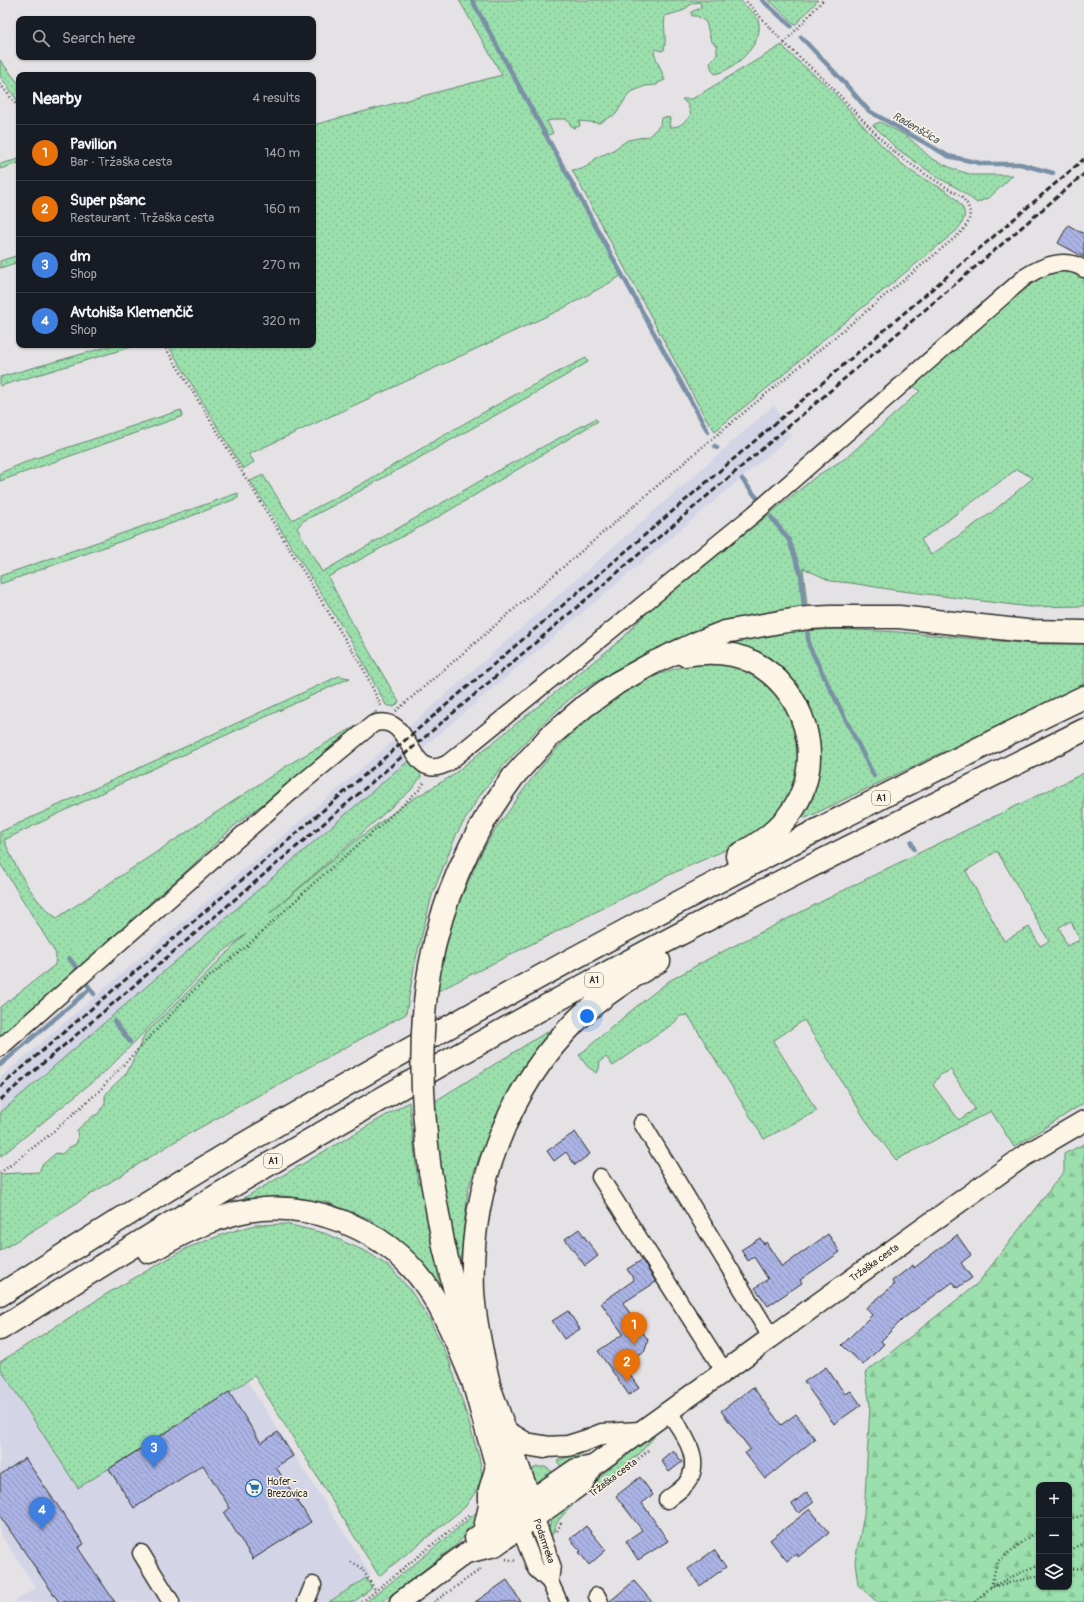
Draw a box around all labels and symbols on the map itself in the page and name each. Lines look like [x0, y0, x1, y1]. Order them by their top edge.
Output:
water label: Radenščica [890, 109, 942, 147]
road number: A1 [872, 791, 890, 805]
road number: A1 [585, 973, 603, 987]
your location [577, 1006, 597, 1026]
road number: A1 [264, 1154, 282, 1168]
street label: Tržaška cesta [848, 1241, 902, 1285]
pin: 1 [621, 1312, 647, 1345]
pin: 2 [614, 1349, 640, 1382]
pin: 3 [141, 1435, 167, 1468]
street label: Tržaška cesta [587, 1456, 640, 1500]
place label: Hofer - Brezovica [267, 1476, 308, 1500]
supermarket icon: Hofer - Brezovica [244, 1478, 264, 1498]
pin: 4 [29, 1497, 55, 1530]
street label: Podsmreka [531, 1517, 557, 1565]

